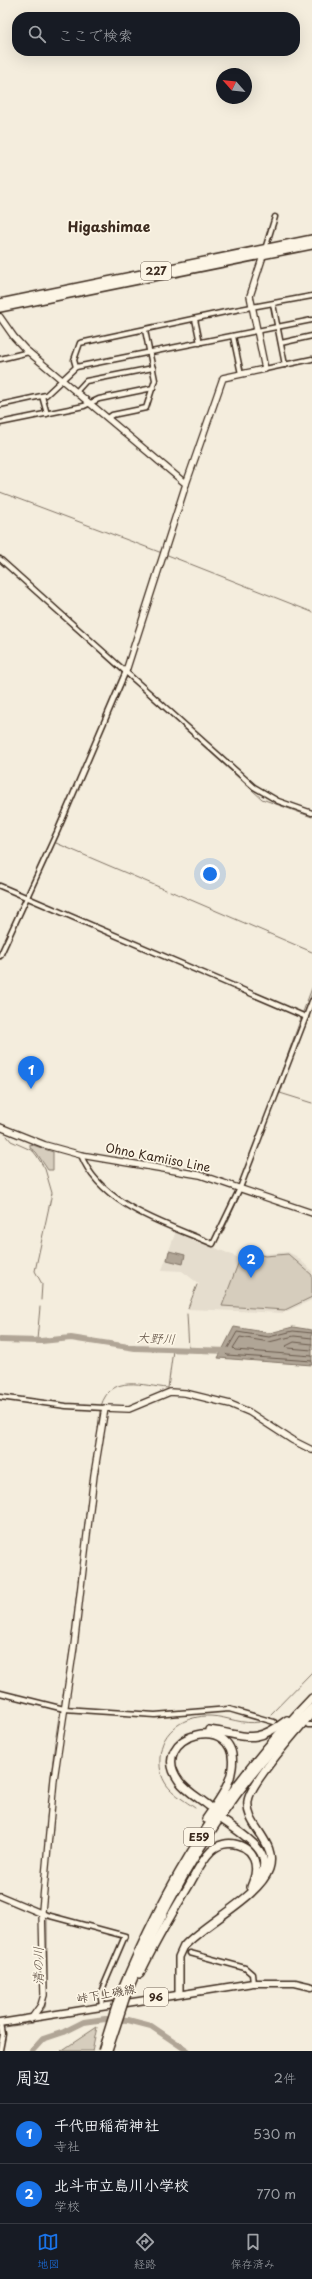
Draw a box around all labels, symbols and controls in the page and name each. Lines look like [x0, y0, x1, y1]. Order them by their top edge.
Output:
search box [12, 12, 300, 56]
icon: search [26, 23, 48, 45]
text: ここで検索 [58, 23, 133, 46]
north arrow [216, 68, 252, 104]
district label: Higashimae [68, 216, 151, 237]
road number: 227 [141, 262, 171, 280]
your location [200, 864, 220, 884]
pin: 1 [18, 1056, 44, 1089]
street label: Ohno Kamiiso Line [104, 1138, 213, 1176]
pin: 2 [238, 1245, 264, 1278]
water label: 大野川 [136, 1327, 176, 1348]
road number: E59 [184, 1828, 214, 1846]
water label: 清の川 [28, 1946, 47, 1986]
street label: 峠下上磯線 [75, 1979, 137, 2007]
road number: 96 [144, 1988, 168, 2006]
text: 周辺 [16, 2064, 50, 2090]
text: 2件 [274, 2068, 296, 2087]
text: 千代田稲荷神社 [54, 2113, 159, 2136]
text: 1 [26, 2124, 32, 2143]
text: 530 m [253, 2124, 296, 2143]
text: 寺社 [54, 2136, 80, 2155]
text: 北斗市立島川小学校 [54, 2173, 189, 2196]
text: 2 [24, 2184, 34, 2203]
text: 770 m [256, 2184, 296, 2203]
text: 学校 [54, 2196, 80, 2215]
tab: 地図 [37, 2231, 59, 2272]
tab: 経路 [134, 2231, 156, 2272]
tab: 保存済み [231, 2231, 275, 2272]

